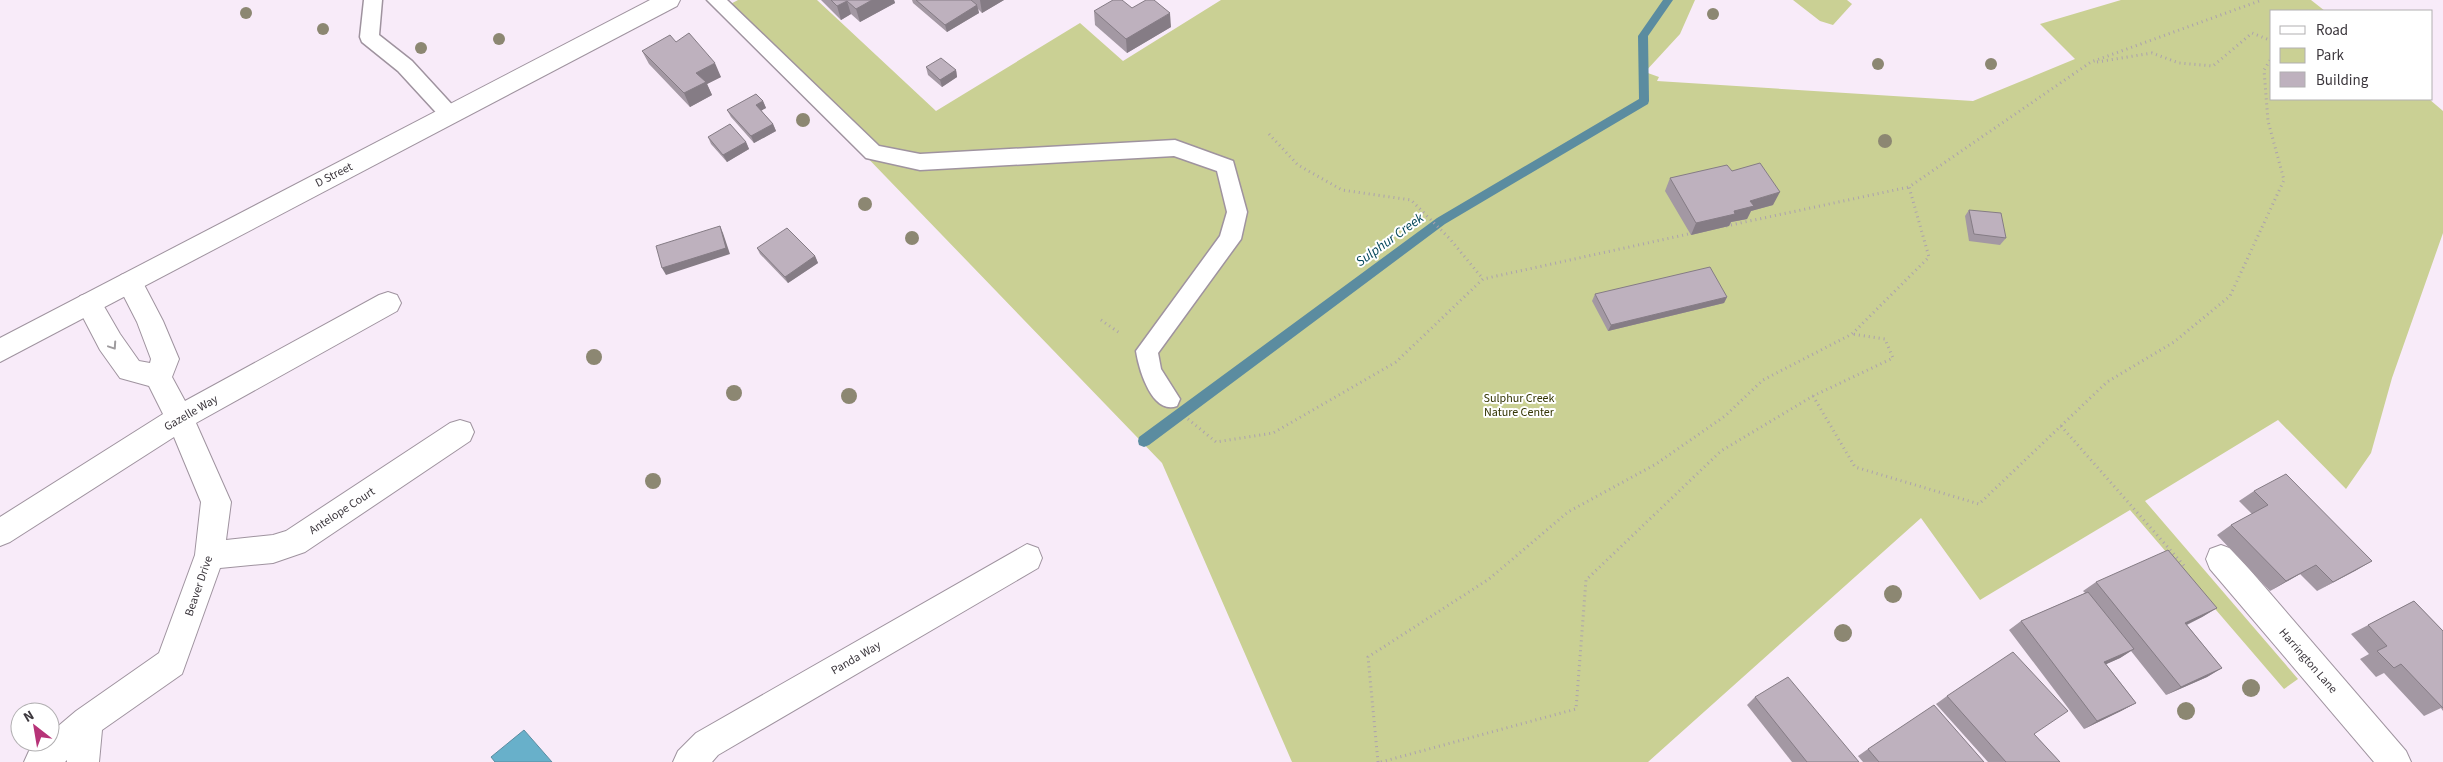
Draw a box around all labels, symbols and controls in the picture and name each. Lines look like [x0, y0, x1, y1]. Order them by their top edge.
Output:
legend [2270, 10, 2433, 100]
text: Road [2316, 20, 2348, 41]
text: Park [2316, 45, 2345, 66]
text: Building [2316, 70, 2369, 91]
street label: D Street [312, 158, 356, 192]
water label: Sulphur Creek [1352, 208, 1429, 272]
one-way arrow [107, 341, 116, 350]
park label: Sulphur Creek Nature Center [1483, 390, 1555, 421]
street label: Gazelle Way [161, 391, 221, 435]
street label: Antelope Court [306, 483, 378, 539]
street label: Beaver Drive [181, 553, 217, 619]
street label: Harrington Lane [2275, 625, 2341, 697]
street label: Panda Way [828, 637, 884, 679]
north arrow [10, 702, 60, 752]
text: N [20, 706, 38, 728]

